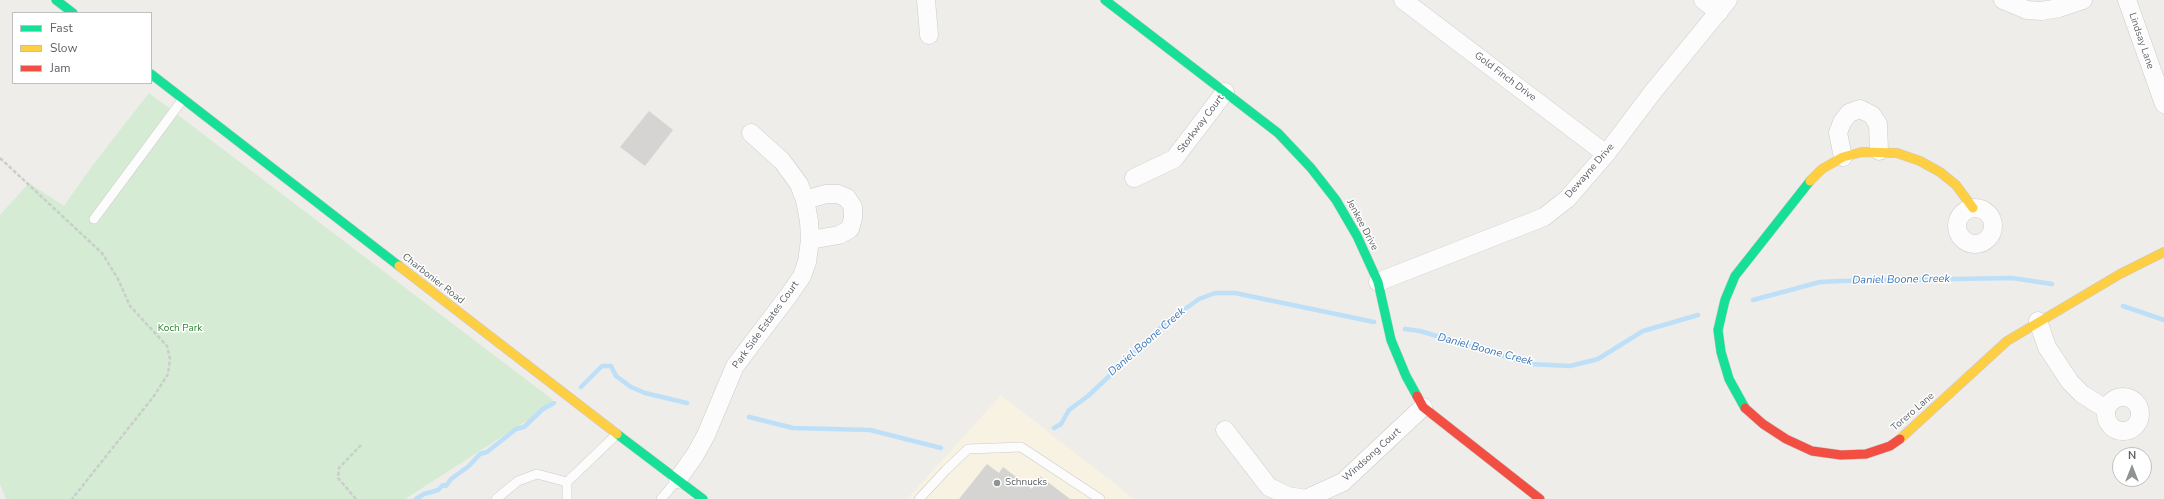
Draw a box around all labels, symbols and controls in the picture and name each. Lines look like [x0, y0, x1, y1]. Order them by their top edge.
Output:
street label: Lindsay Lane [2126, 11, 2156, 71]
legend [12, 12, 152, 84]
text: Fast [50, 20, 73, 36]
text: Slow [50, 40, 78, 56]
street label: Gold Finch Drive [1472, 50, 1538, 104]
text: Jam [50, 60, 71, 76]
street label: Storkway Court [1175, 93, 1227, 155]
street label: Dewayne Drive [1563, 141, 1617, 201]
street label: Jenkee Drive [1344, 197, 1380, 253]
street label: Charbonier Road [400, 251, 466, 307]
water label: Daniel Boone Creek [1852, 273, 1950, 287]
street label: Park Side Estates Court [730, 279, 802, 371]
water label: Daniel Boone Creek [1106, 305, 1188, 379]
park label: Koch Park [158, 323, 202, 335]
water label: Daniel Boone Creek [1436, 331, 1534, 369]
street label: Torero Lane [1889, 390, 1937, 434]
street label: Windsong Court [1340, 426, 1404, 484]
north arrow [2112, 447, 2152, 487]
text: N [2128, 448, 2136, 463]
place label: Schnucks [1005, 477, 1047, 489]
marker: Schnucks [992, 478, 1002, 488]

